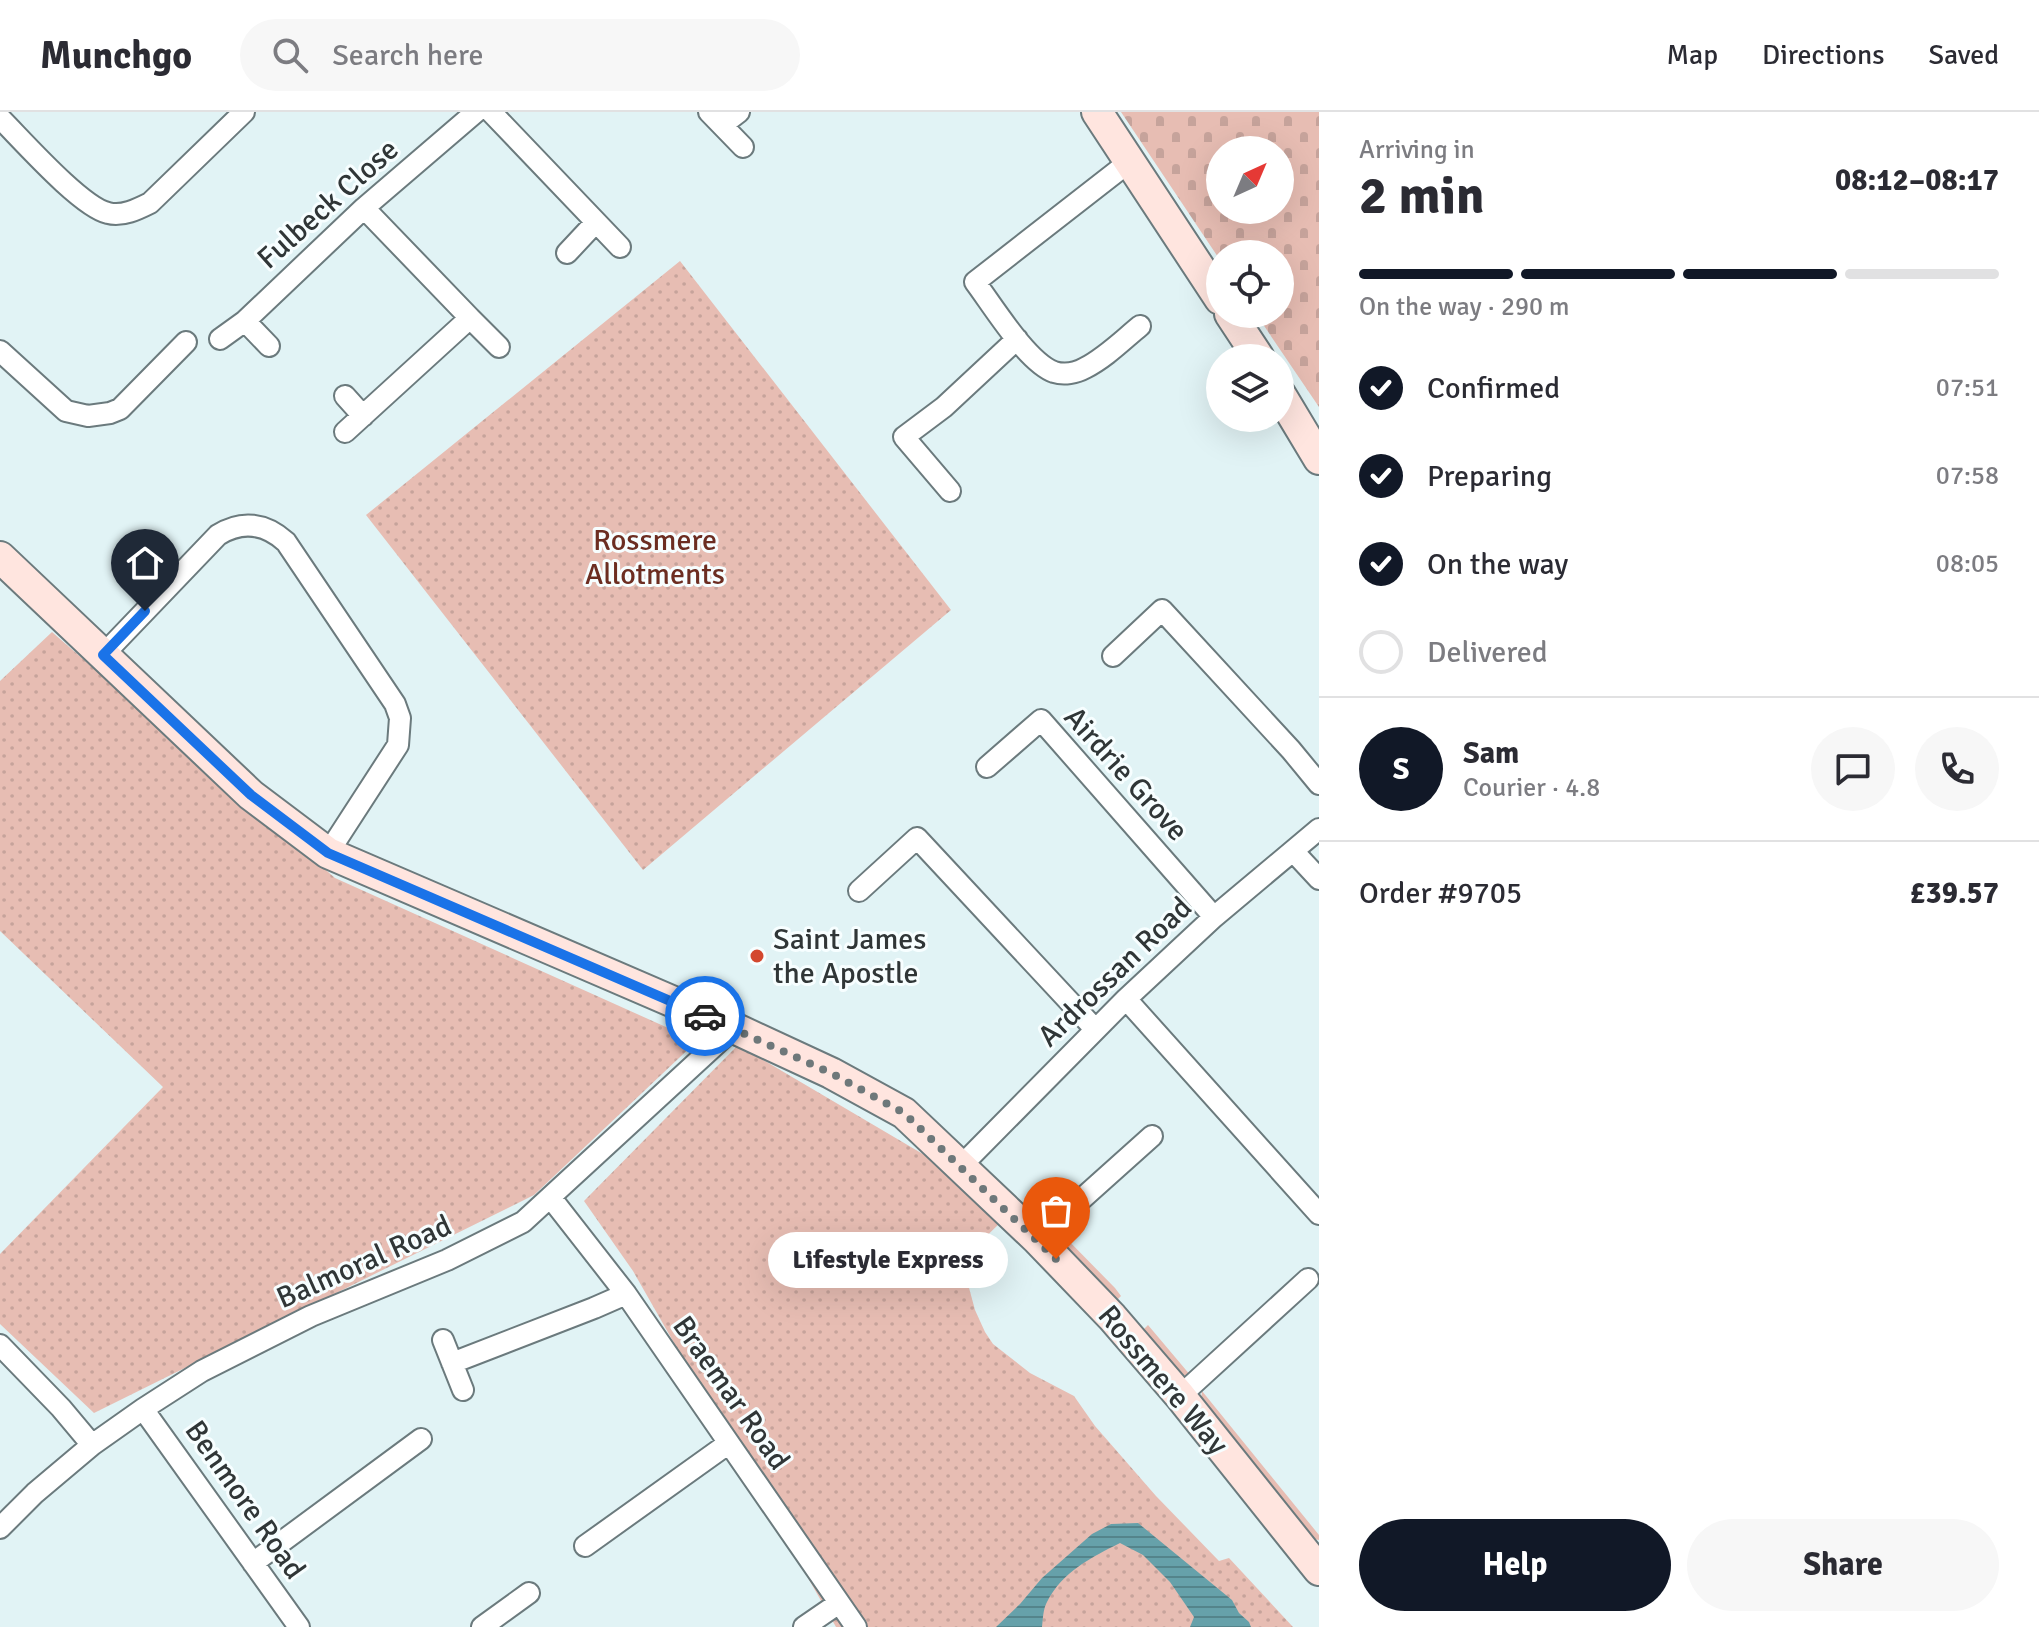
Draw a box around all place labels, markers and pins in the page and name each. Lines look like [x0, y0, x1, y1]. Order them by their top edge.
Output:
pin [111, 529, 179, 611]
place label: Saint James the Apostle [773, 921, 926, 992]
marker: Saint James the Apostle [748, 947, 766, 965]
pin [1022, 1177, 1090, 1259]
callout: Lifestyle Express [768, 1231, 1008, 1287]

